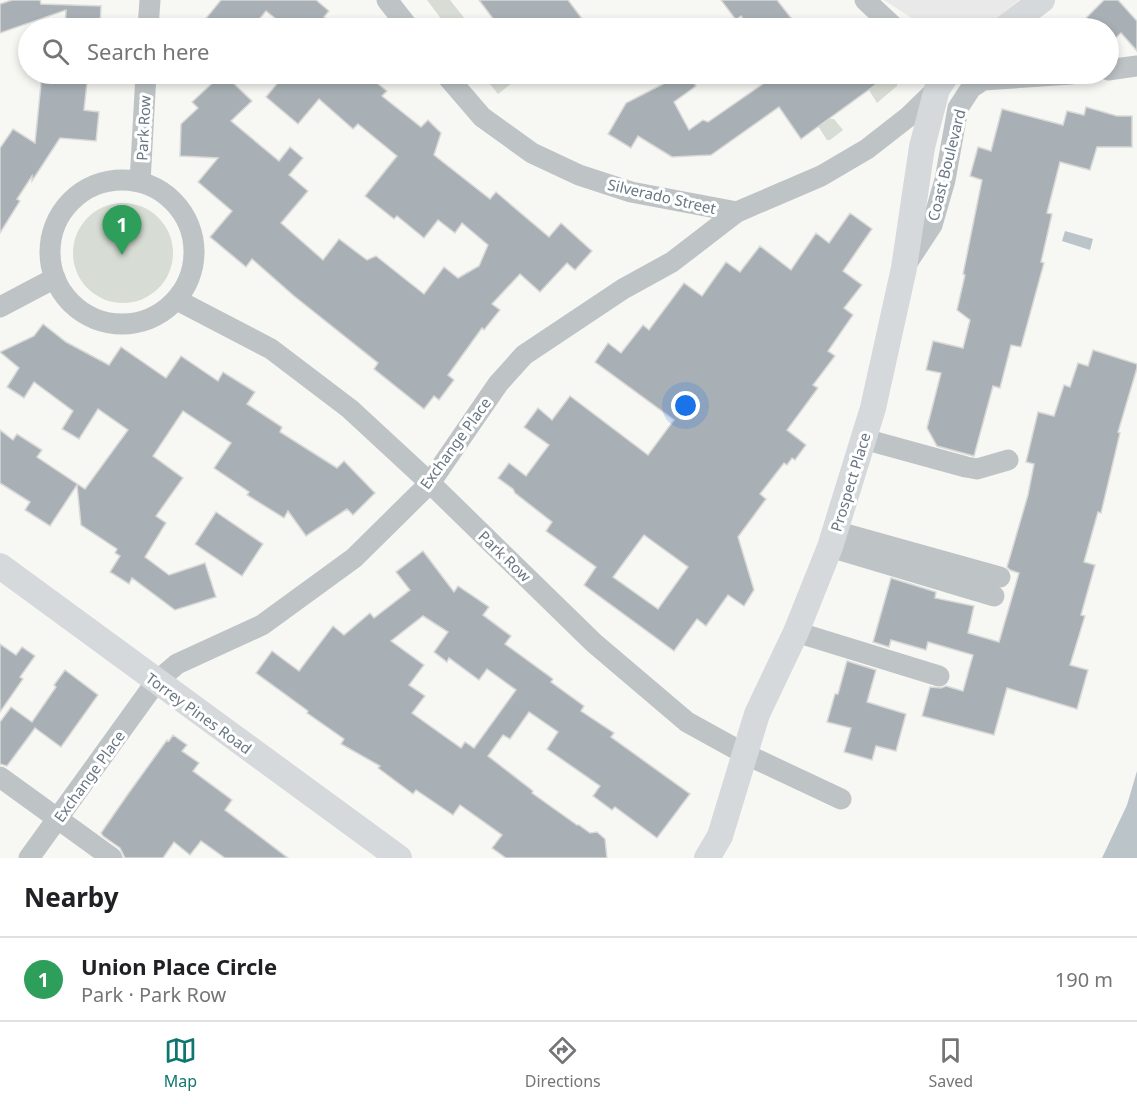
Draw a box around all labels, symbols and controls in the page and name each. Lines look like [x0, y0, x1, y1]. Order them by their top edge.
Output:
search box [18, 18, 1119, 84]
icon: search [39, 35, 72, 68]
text: Search here [87, 36, 209, 66]
street label: Park Row [131, 95, 155, 161]
street label: Coast Boulevard [922, 107, 970, 223]
street label: Silverado Street [606, 174, 719, 218]
pin: 1 [102, 206, 142, 255]
your location [671, 391, 700, 420]
street label: Exchange Place [415, 393, 495, 493]
street label: Prospect Place [825, 430, 875, 534]
street label: Park Row [474, 526, 536, 586]
street label: Torrey Pines Road [142, 668, 256, 758]
street label: Exchange Place [49, 726, 129, 826]
text: Nearby [24, 879, 119, 915]
text: Union Place Circle [81, 951, 277, 981]
text: 1 [38, 966, 49, 993]
text: 190 m [1055, 966, 1113, 993]
text: Park · Park Row [81, 981, 226, 1008]
tab: Map [164, 1034, 197, 1092]
tab: Directions [525, 1034, 601, 1092]
tab: Saved [928, 1034, 973, 1092]

